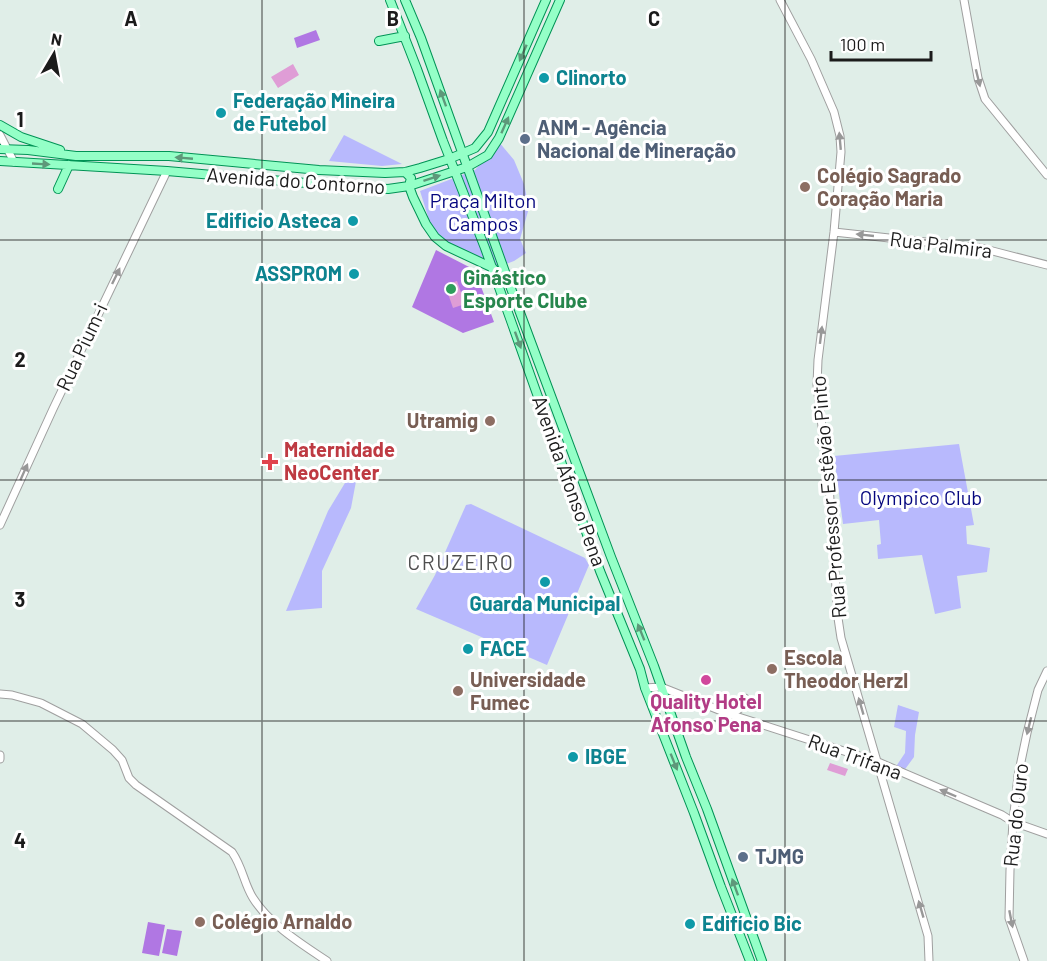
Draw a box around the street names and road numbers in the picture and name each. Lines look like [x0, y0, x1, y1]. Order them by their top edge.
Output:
street label: Avenida do Contorno [206, 162, 386, 198]
street label: Rua Palmira [889, 226, 994, 262]
street label: Rua Pium-i [50, 299, 112, 394]
street label: Rua Professor Estêvão Pinto [805, 375, 851, 620]
street label: Avenida Afonso Pena [528, 392, 612, 569]
street label: Rua Trifana [805, 728, 905, 784]
street label: Rua do Ouro [998, 762, 1032, 868]

